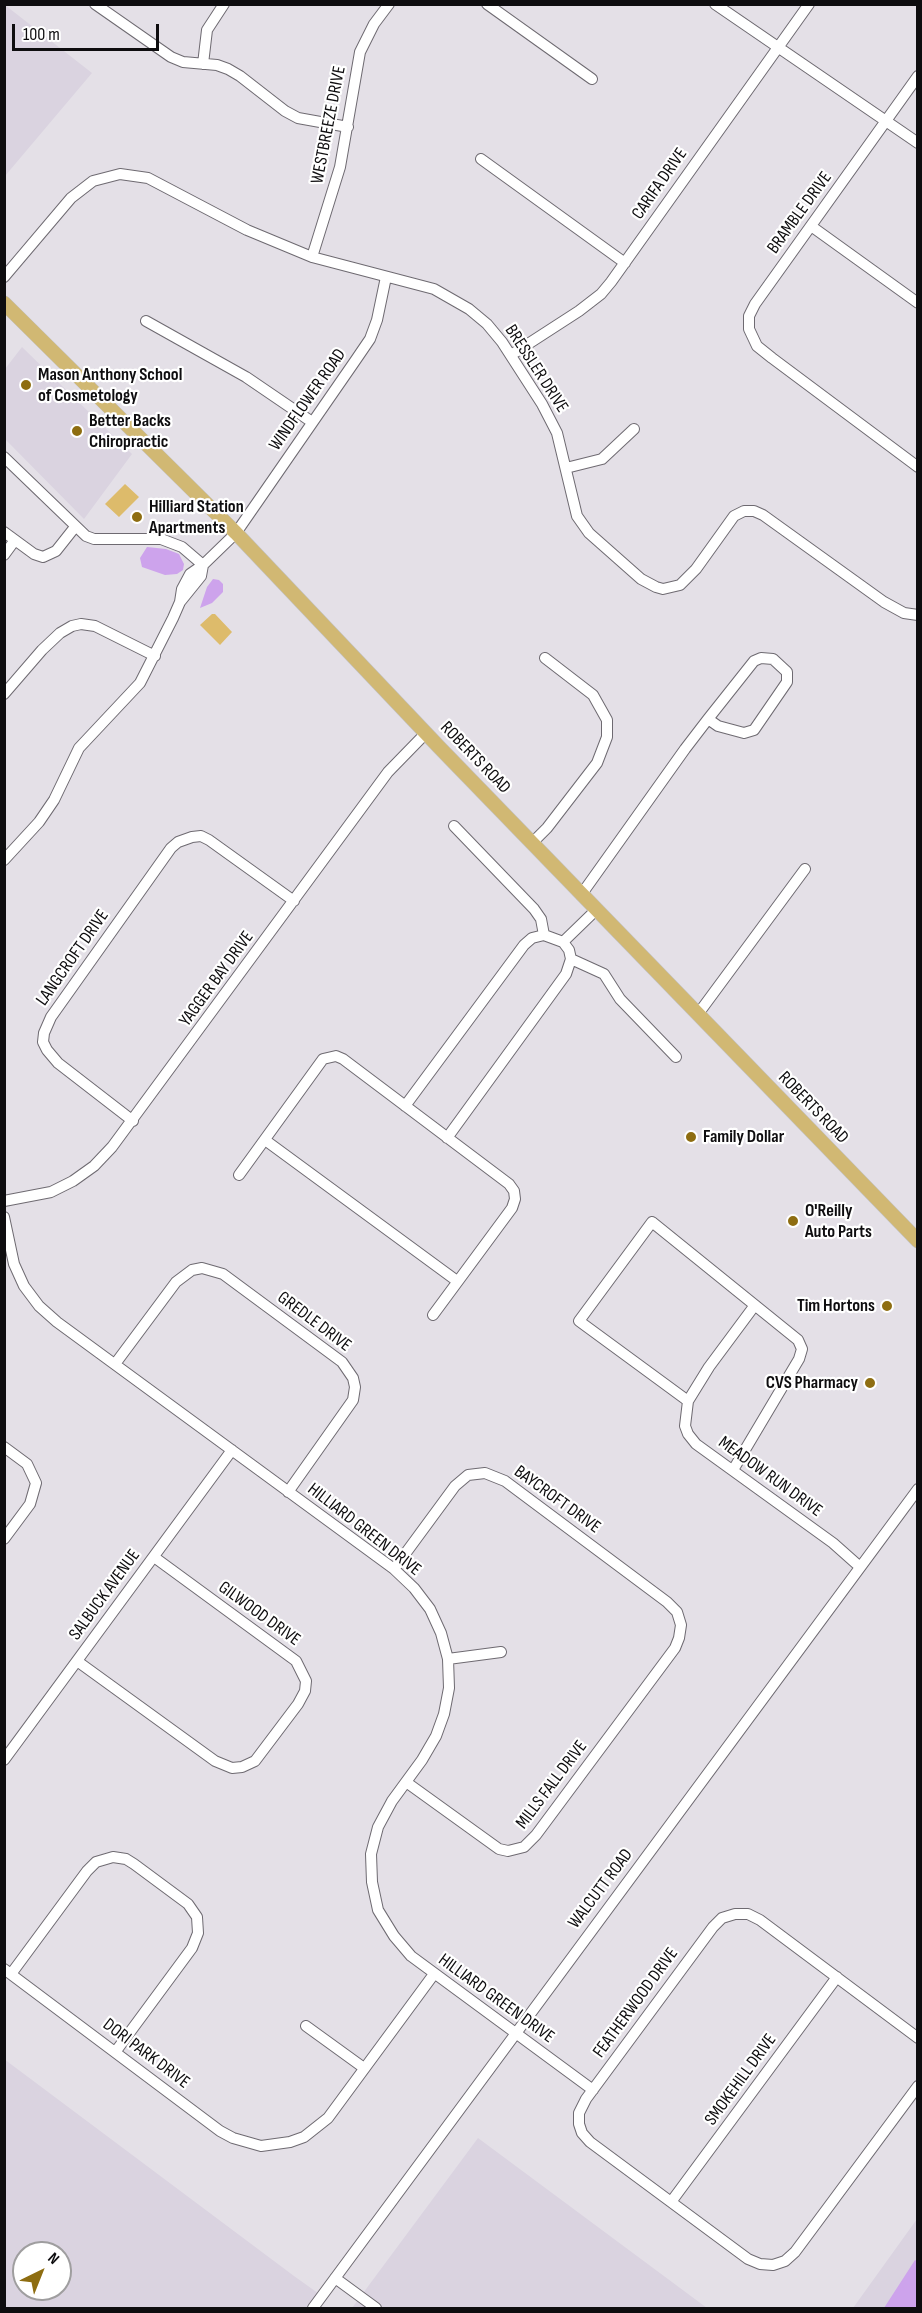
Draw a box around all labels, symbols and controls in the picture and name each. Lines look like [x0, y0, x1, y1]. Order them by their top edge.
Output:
scale bar [15, 12, 162, 50]
text: 100 m [23, 24, 60, 45]
street label: WESTBREEZE DRIVE [307, 64, 351, 186]
street label: CARIFA DRIVE [628, 144, 692, 224]
street label: BRAMBLE DRIVE [763, 168, 837, 258]
street label: BRESSLER DRIVE [500, 321, 572, 417]
street label: WINDFLOWER ROAD [265, 345, 351, 455]
place label: Mason Anthony School of Cosmetology [38, 364, 182, 406]
marker: Mason Anthony School of Cosmetology [19, 378, 33, 392]
place label: Better Backs Chiropractic [89, 410, 171, 452]
marker: Better Backs Chiropractic [70, 424, 84, 438]
place label: Hilliard Station Apartments [149, 496, 244, 538]
marker: Hilliard Station Apartments [130, 510, 144, 524]
street label: ROBERTS ROAD [435, 717, 515, 799]
street label: LANGCROFT DRIVE [32, 906, 114, 1010]
street label: YAGGER BAY DRIVE [175, 927, 259, 1031]
street label: ROBERTS ROAD [773, 1067, 853, 1149]
place label: Family Dollar [703, 1126, 784, 1148]
marker: Family Dollar [684, 1130, 698, 1144]
place label: O'Reilly Auto Parts [805, 1200, 872, 1242]
marker: O'Reilly Auto Parts [786, 1214, 800, 1228]
street label: GREDLE DRIVE [273, 1287, 355, 1357]
place label: Tim Hortons [797, 1295, 875, 1317]
marker: Tim Hortons [880, 1299, 894, 1313]
place label: CVS Pharmacy [766, 1372, 858, 1394]
marker: CVS Pharmacy [863, 1376, 877, 1390]
street label: MEADOW RUN DRIVE [714, 1432, 826, 1522]
street label: BAYCROFT DRIVE [510, 1461, 604, 1539]
street label: HILLIARD GREEN DRIVE [303, 1479, 425, 1581]
street label: SALBUCK AVENUE [65, 1545, 145, 1645]
street label: GILWOOD DRIVE [214, 1577, 304, 1651]
street label: MILLS FALL DRIVE [512, 1737, 592, 1833]
street label: WALCUTT ROAD [564, 1845, 638, 1933]
street label: FEATHERWOOD DRIVE [589, 1944, 683, 2062]
street label: HILLIARD GREEN DRIVE [434, 1950, 558, 2048]
street label: DORI PARK DRIVE [98, 2014, 194, 2094]
street label: SMOKEHILL DRIVE [701, 2030, 781, 2130]
north arrow [12, 2241, 72, 2301]
text: N [44, 2249, 63, 2269]

